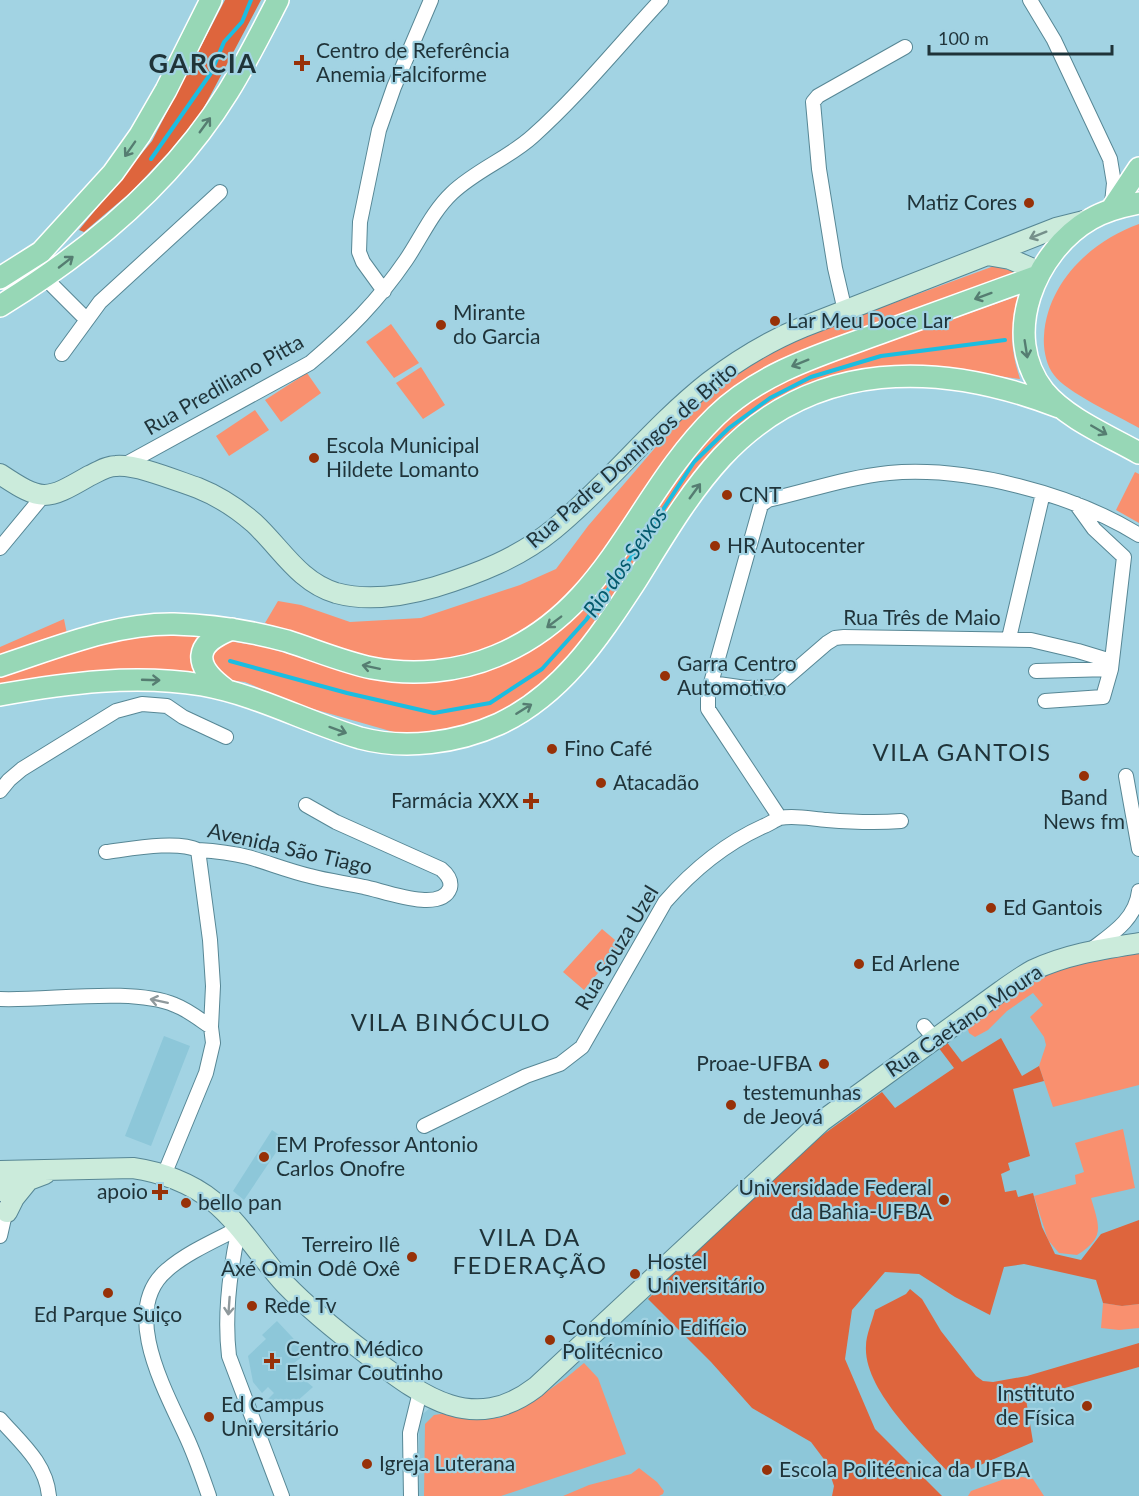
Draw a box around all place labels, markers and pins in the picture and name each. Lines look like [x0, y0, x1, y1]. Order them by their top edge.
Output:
place label: Centro de Referência Anemia Falciforme [316, 37, 510, 86]
marker: Centro de Referência Anemia Falciforme [293, 54, 311, 72]
place label: Matiz Cores [907, 189, 1017, 214]
marker: Matiz Cores [1022, 196, 1036, 210]
place label: Mirante do Garcia [453, 299, 540, 348]
place label: Lar Meu Doce Lar [787, 307, 951, 332]
marker: Lar Meu Doce Lar [768, 314, 782, 328]
marker: Mirante do Garcia [434, 318, 448, 332]
place label: Escola Municipal Hildete Lomanto [326, 432, 480, 481]
marker: Escola Municipal Hildete Lomanto [307, 451, 321, 465]
place label: CNT [739, 481, 782, 506]
marker: CNT [720, 488, 734, 502]
place label: HR Autocenter [727, 532, 865, 557]
marker: HR Autocenter [708, 539, 722, 553]
place label: Garra Centro Automotivo [677, 650, 797, 699]
marker: Garra Centro Automotivo [658, 669, 672, 683]
place label: Fino Café [564, 735, 652, 760]
marker: Fino Café [545, 742, 559, 756]
place label: Atacadão [613, 769, 699, 794]
marker: Band News fm [1077, 769, 1091, 783]
marker: Atacadão [594, 776, 608, 790]
place label: Band News fm [1043, 784, 1125, 833]
place label: Farmácia XXX [391, 787, 519, 812]
marker: Farmácia XXX [524, 794, 538, 808]
place label: Ed Gantois [1003, 894, 1103, 919]
marker: Ed Gantois [984, 901, 998, 915]
place label: Ed Arlene [871, 950, 960, 975]
marker: Ed Arlene [852, 957, 866, 971]
place label: Proae-UFBA [696, 1050, 813, 1075]
marker: Proae-UFBA [817, 1057, 831, 1071]
place label: testemunhas de Jeová [743, 1079, 861, 1128]
marker: testemunhas de Jeová [724, 1098, 738, 1112]
place label: EM Professor Antonio Carlos Onofre [276, 1131, 478, 1180]
marker: EM Professor Antonio Carlos Onofre [257, 1150, 271, 1164]
place label: Universidade Federal da Bahia-UFBA [739, 1174, 933, 1223]
place label: apoio [97, 1178, 148, 1203]
marker: apoio [153, 1185, 167, 1199]
place label: bello pan [198, 1189, 282, 1214]
marker: Universidade Federal da Bahia-UFBA [937, 1193, 951, 1207]
marker: bello pan [179, 1196, 193, 1210]
place label: Terreiro Ilê Axé Omin Odê Oxê [221, 1231, 400, 1280]
place label: Hostel Universitário [647, 1248, 765, 1297]
marker: Terreiro Ilê Axé Omin Odê Oxê [405, 1250, 419, 1264]
marker: Hostel Universitário [628, 1267, 642, 1281]
marker: Ed Parque Suiço [101, 1286, 115, 1300]
place label: Rede Tv [264, 1292, 337, 1317]
marker: Rede Tv [245, 1299, 259, 1313]
place label: Ed Parque Suiço [34, 1301, 182, 1326]
place label: Condomínio Edifício Politécnico [562, 1314, 747, 1363]
marker: Condomínio Edifício Politécnico [543, 1333, 557, 1347]
place label: Centro Médico Elsimar Coutinho [286, 1335, 443, 1384]
marker: Centro Médico Elsimar Coutinho [263, 1352, 281, 1370]
place label: Instituto de Física [996, 1380, 1075, 1429]
place label: Ed Campus Universitário [221, 1391, 339, 1440]
marker: Instituto de Física [1080, 1399, 1094, 1413]
marker: Ed Campus Universitário [202, 1410, 216, 1424]
place label: Igreja Luterana [379, 1450, 515, 1475]
place label: Escola Politécnica da UFBA [779, 1456, 1031, 1481]
marker: Igreja Luterana [360, 1457, 374, 1471]
marker: Escola Politécnica da UFBA [760, 1463, 774, 1477]

